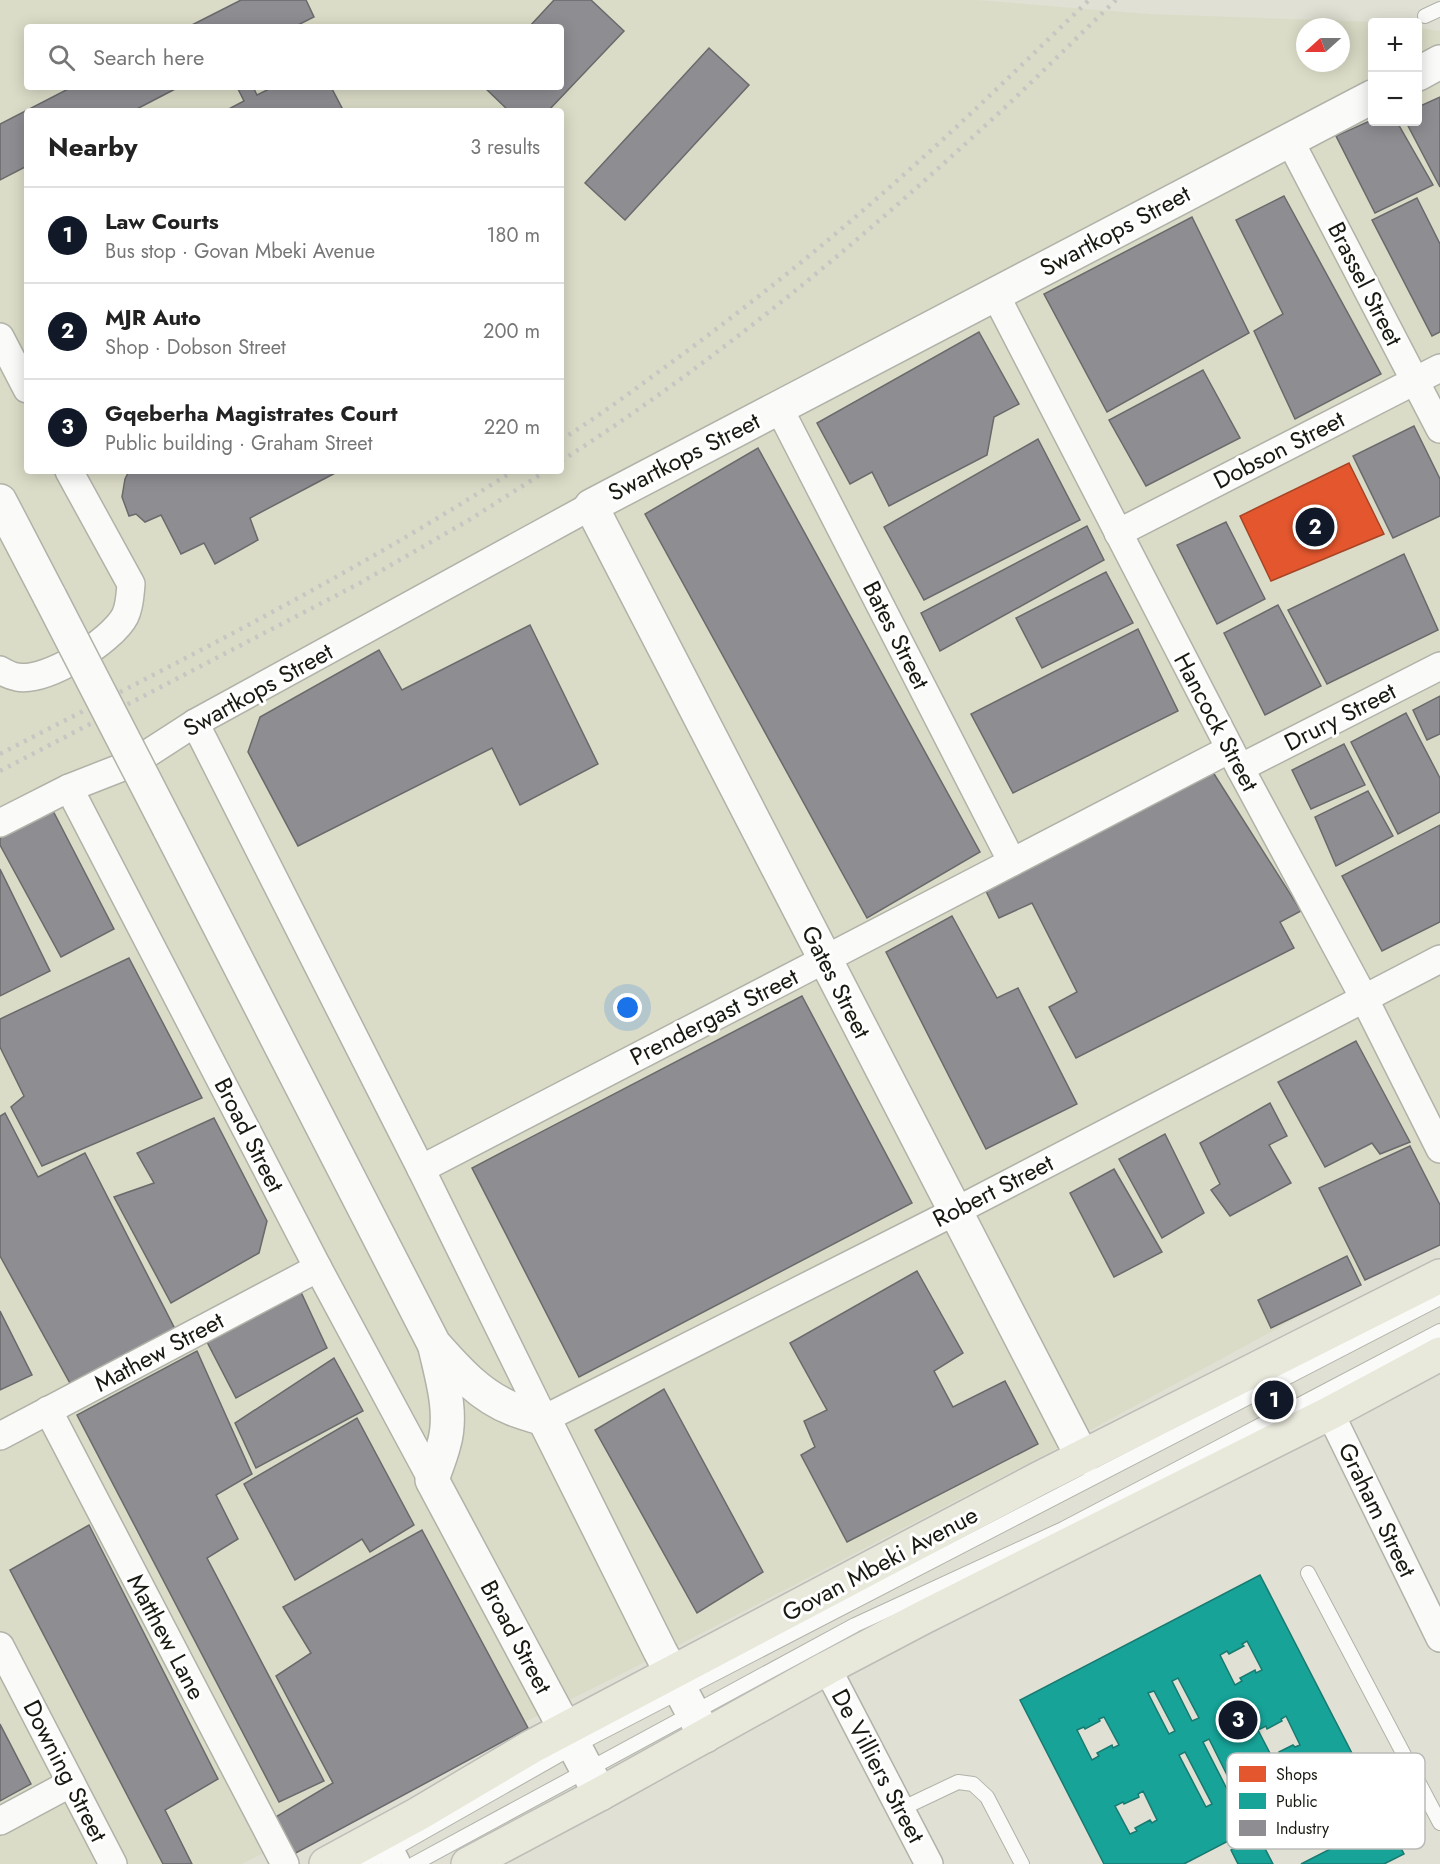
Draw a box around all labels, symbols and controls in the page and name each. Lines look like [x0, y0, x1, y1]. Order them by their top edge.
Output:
north arrow [1296, 18, 1350, 72]
map controls [1368, 18, 1422, 126]
button: + [1368, 18, 1422, 72]
search box [24, 24, 564, 90]
icon: search [45, 41, 78, 74]
text: Search here [93, 41, 204, 73]
button: − [1368, 72, 1422, 126]
text: Nearby [48, 128, 137, 166]
text: 3 results [470, 133, 540, 162]
street label: Swartkops Street [1033, 176, 1197, 285]
text: Law Courts [105, 205, 219, 237]
street label: Brassel Street [1319, 216, 1412, 352]
text: 1 [62, 221, 73, 250]
text: 180 m [486, 221, 540, 250]
text: Bus stop · Govan Mbeki Avenue [105, 237, 375, 266]
text: MJR Auto [105, 301, 201, 333]
text: 2 [61, 317, 74, 346]
text: 200 m [483, 317, 540, 346]
text: Shop · Dobson Street [105, 333, 286, 362]
text: Gqeberha Magistrates Court [105, 397, 398, 429]
street label: Dobson Street [1207, 401, 1351, 498]
street label: Swartkops Street [602, 403, 766, 510]
text: 3 [61, 413, 74, 442]
text: 220 m [484, 413, 540, 442]
text: Public building · Graham Street [105, 429, 372, 458]
pin: 2 [1296, 504, 1334, 550]
street label: Bates Street [854, 575, 939, 695]
street label: Swartkops Street [177, 634, 339, 745]
street label: Hancock Street [1165, 646, 1268, 797]
street label: Drury Street [1278, 673, 1402, 760]
street label: Gates Street [793, 919, 880, 1044]
street label: Prendergast Street [624, 959, 804, 1074]
your location [613, 993, 642, 1022]
street label: Broad Street [206, 1072, 293, 1198]
street label: Robert Street [926, 1145, 1059, 1236]
street label: Mathew Street [88, 1303, 230, 1400]
pin: 1 [1254, 1378, 1294, 1422]
street label: Graham Street [1330, 1437, 1425, 1583]
street label: Govan Mbeki Avenue [776, 1497, 984, 1630]
street label: Matthew Lane [119, 1568, 214, 1706]
street label: Broad Street [472, 1574, 561, 1700]
street label: De Villiers Street [823, 1683, 934, 1849]
street label: Downing Street [15, 1694, 116, 1848]
pin: 3 [1218, 1698, 1258, 1742]
legend [1227, 1753, 1425, 1849]
text: Shops [1276, 1763, 1317, 1786]
text: Public [1276, 1790, 1317, 1813]
text: Industry [1276, 1817, 1330, 1840]

